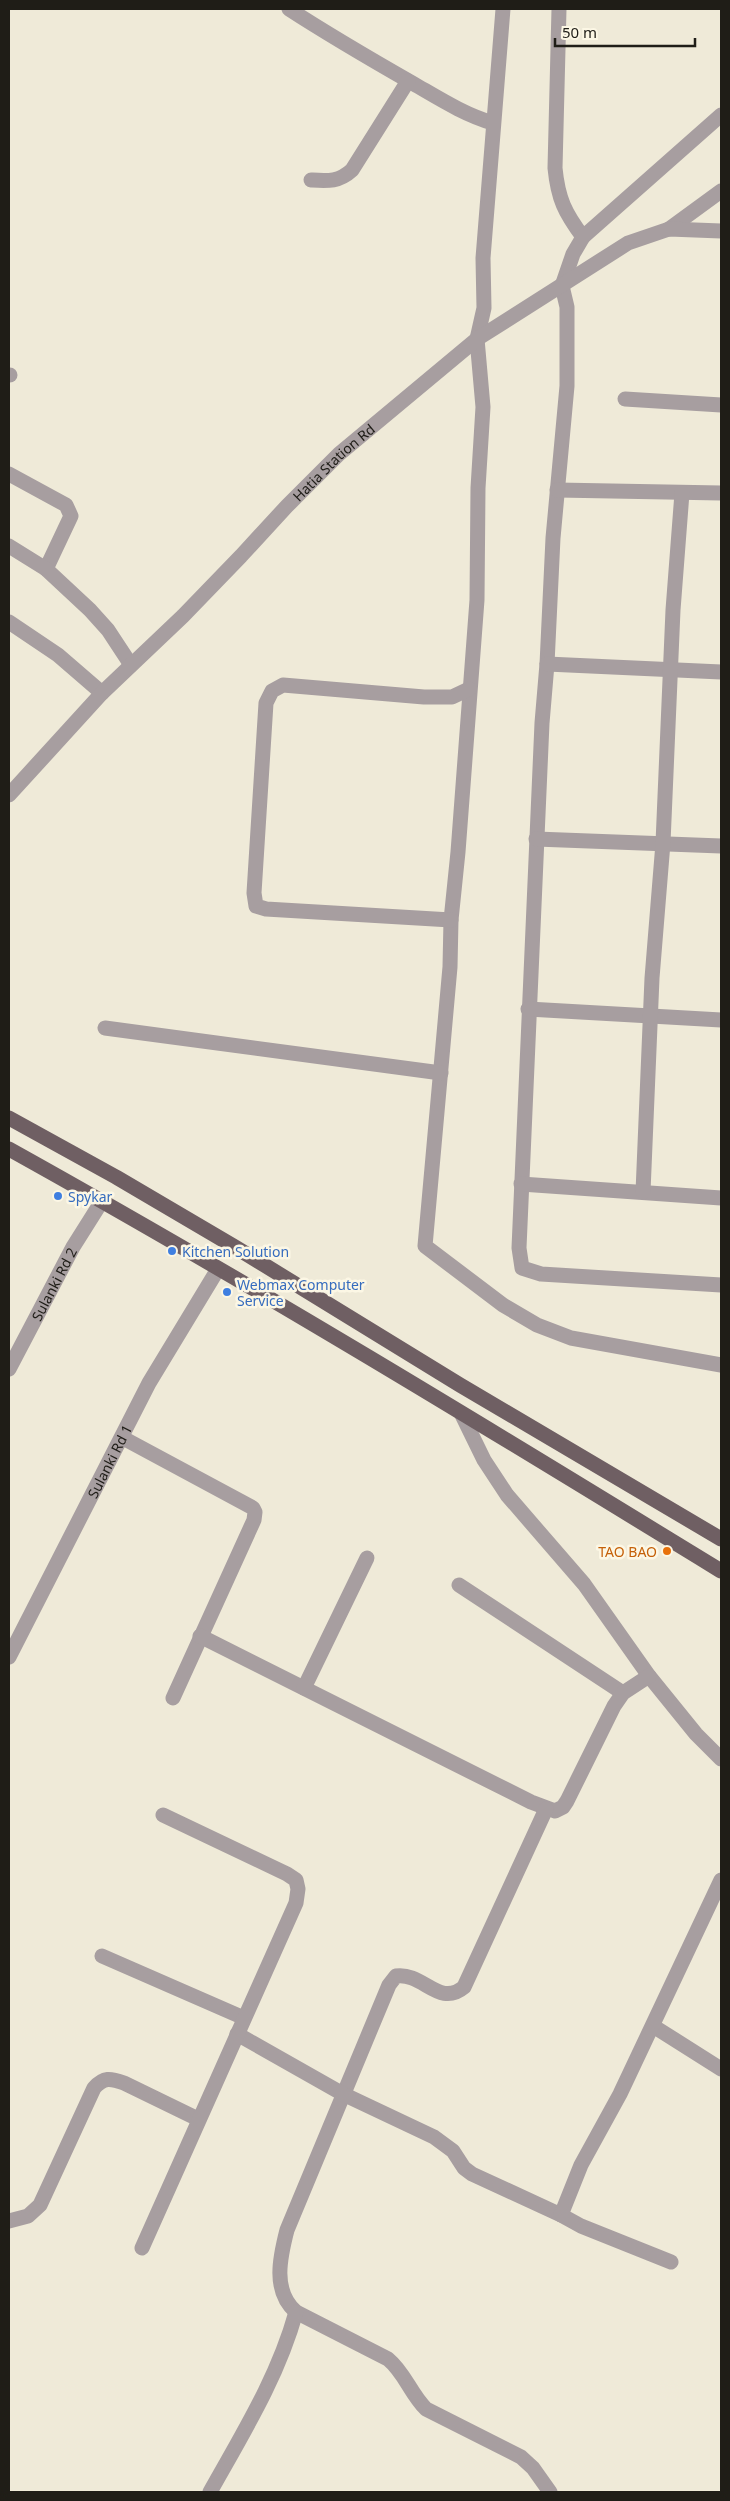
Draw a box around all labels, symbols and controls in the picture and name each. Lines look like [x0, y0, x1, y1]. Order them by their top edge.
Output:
scale bar [555, 15, 695, 47]
text: 50 m [562, 22, 597, 42]
street label: Hatia Station Rd [288, 419, 378, 505]
place label: Spykar [68, 1187, 112, 1206]
marker: Spykar [52, 1190, 64, 1202]
place label: Kitchen Solution [182, 1242, 289, 1261]
street label: Sulanki Rd 2 [27, 1244, 81, 1324]
marker: Kitchen Solution [166, 1245, 178, 1257]
place label: Webmax Computer Service [237, 1275, 365, 1310]
marker: Webmax Computer Service [221, 1286, 233, 1298]
street label: Sulanki Rd 1 [82, 1421, 136, 1501]
place label: TAO BAO [598, 1542, 657, 1561]
marker: TAO BAO [661, 1545, 673, 1557]

